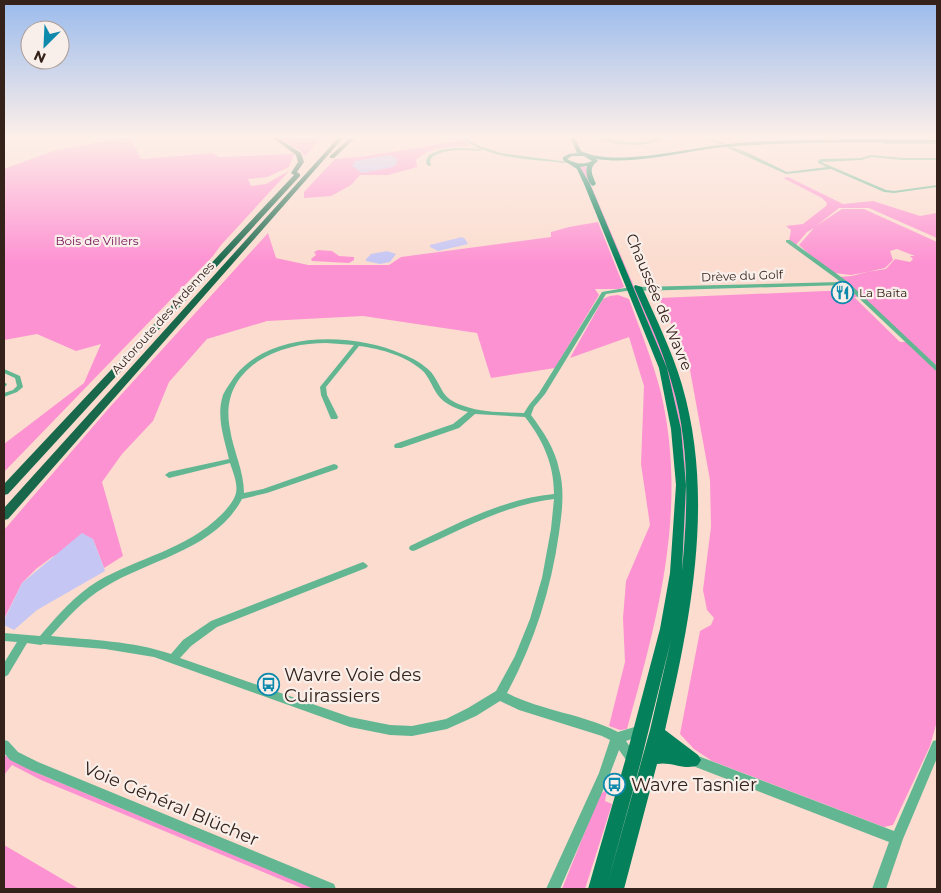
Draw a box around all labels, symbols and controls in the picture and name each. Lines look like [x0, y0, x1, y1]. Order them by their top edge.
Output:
north arrow [20, 20, 70, 70]
text: N [31, 46, 49, 67]
street label: Chaussée de Wavre [622, 230, 697, 373]
park label: Bois de Villers [55, 233, 139, 248]
street label: Autoroute des Ardennes [108, 258, 217, 377]
street label: Drève du Golf [701, 267, 784, 284]
restaurant icon: La Baïta [831, 281, 855, 305]
place label: La Baïta [859, 285, 907, 300]
place label: Wavre Voie des Cuirassiers [284, 664, 421, 707]
bus stop icon: Wavre Voie des Cuirassiers [256, 673, 280, 697]
street label: Voie Général Blücher [80, 757, 262, 851]
bus stop icon: Wavre Tasnier [603, 773, 627, 797]
place label: Wavre Tasnier [631, 774, 757, 796]

